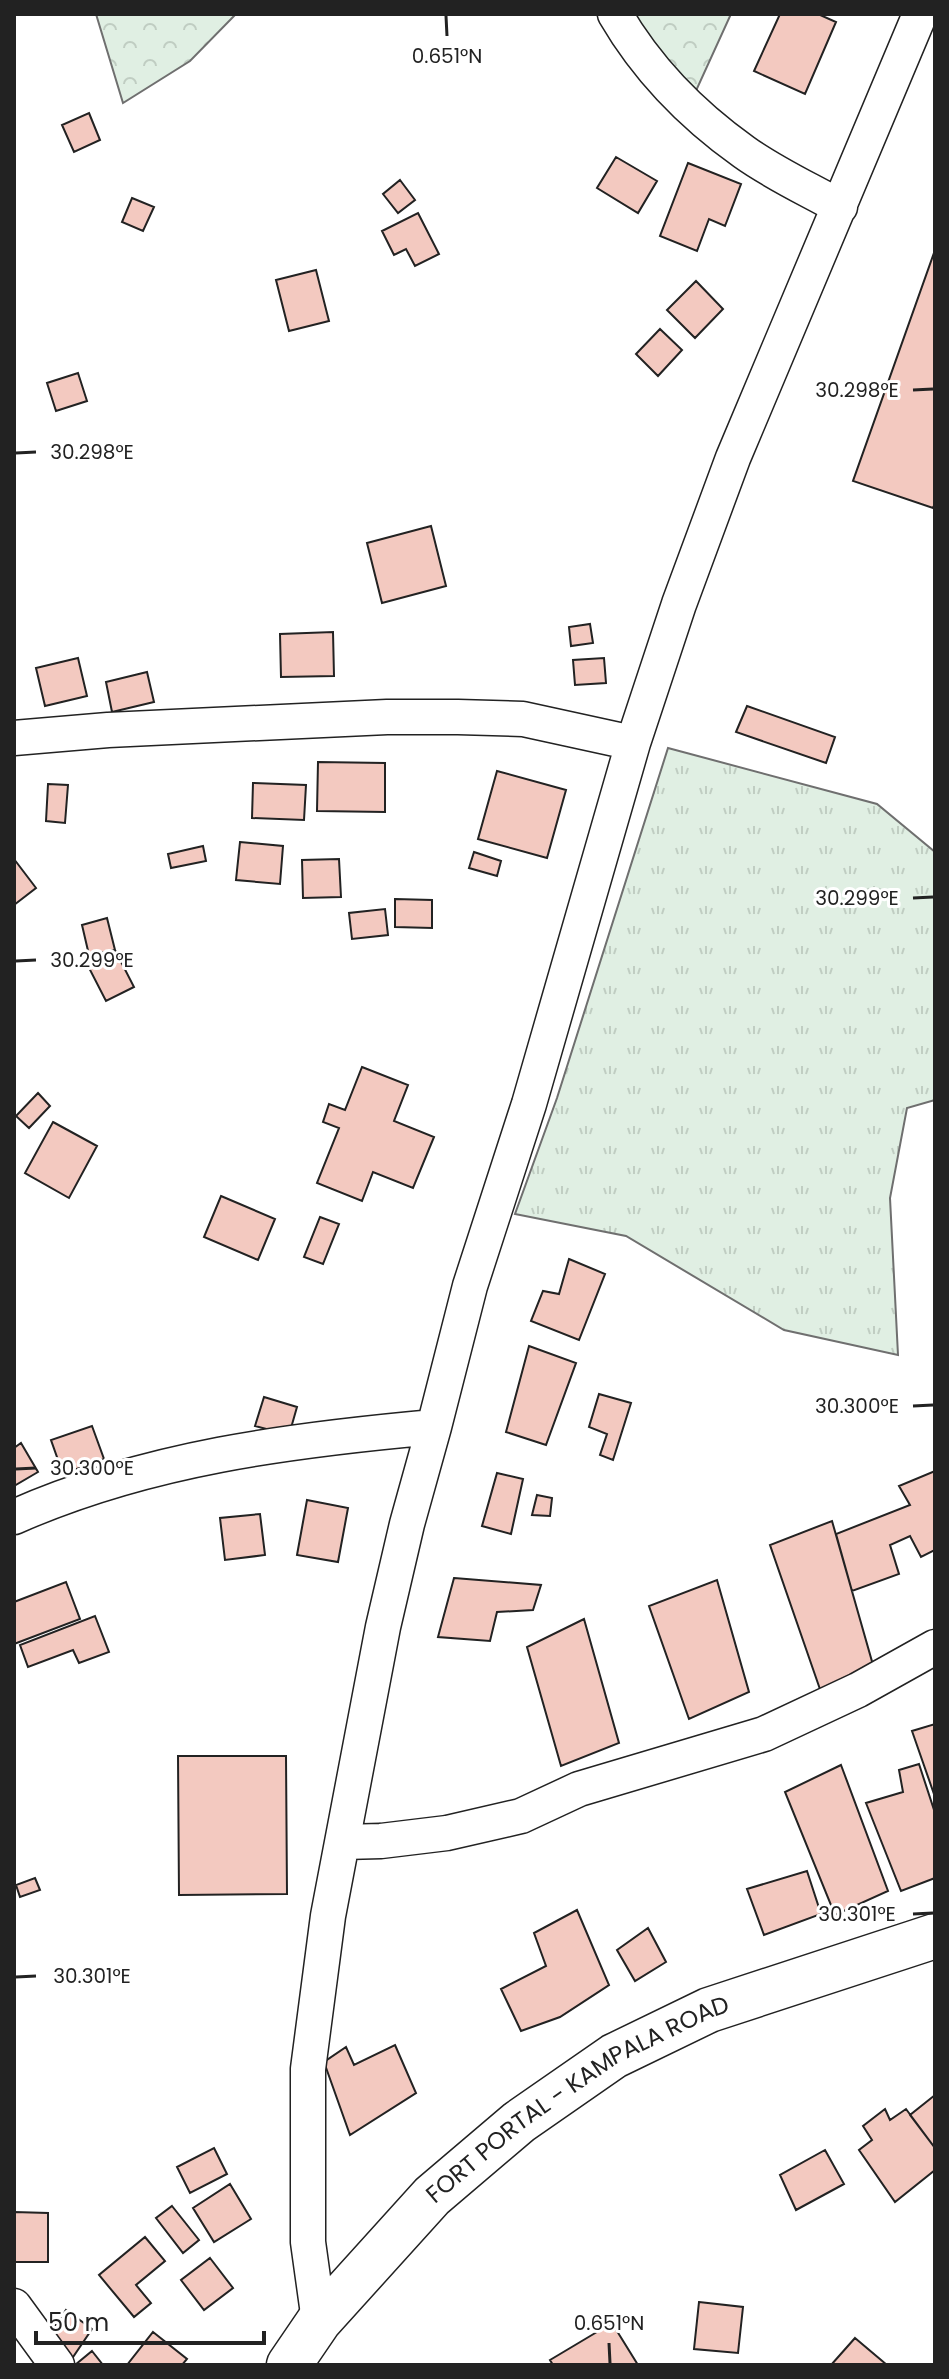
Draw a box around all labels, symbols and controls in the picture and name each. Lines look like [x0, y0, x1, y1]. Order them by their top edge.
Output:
text: 0.651°N [412, 42, 482, 70]
text: 30.298°E [815, 376, 899, 404]
text: 30.298°E [50, 438, 134, 466]
text: 30.299°E [815, 884, 899, 912]
text: 30.299°E [50, 946, 134, 974]
text: 30.300°E [815, 1392, 899, 1420]
text: 30.300°E [50, 1454, 134, 1482]
text: 30.301°E [818, 1900, 896, 1928]
text: 30.301°E [53, 1962, 131, 1990]
street label: FORT PORTAL - KAMPALA ROAD [419, 1988, 733, 2210]
scale bar [36, 2295, 264, 2345]
text: 50 m [48, 2306, 109, 2339]
text: 0.651°N [574, 2309, 644, 2337]

